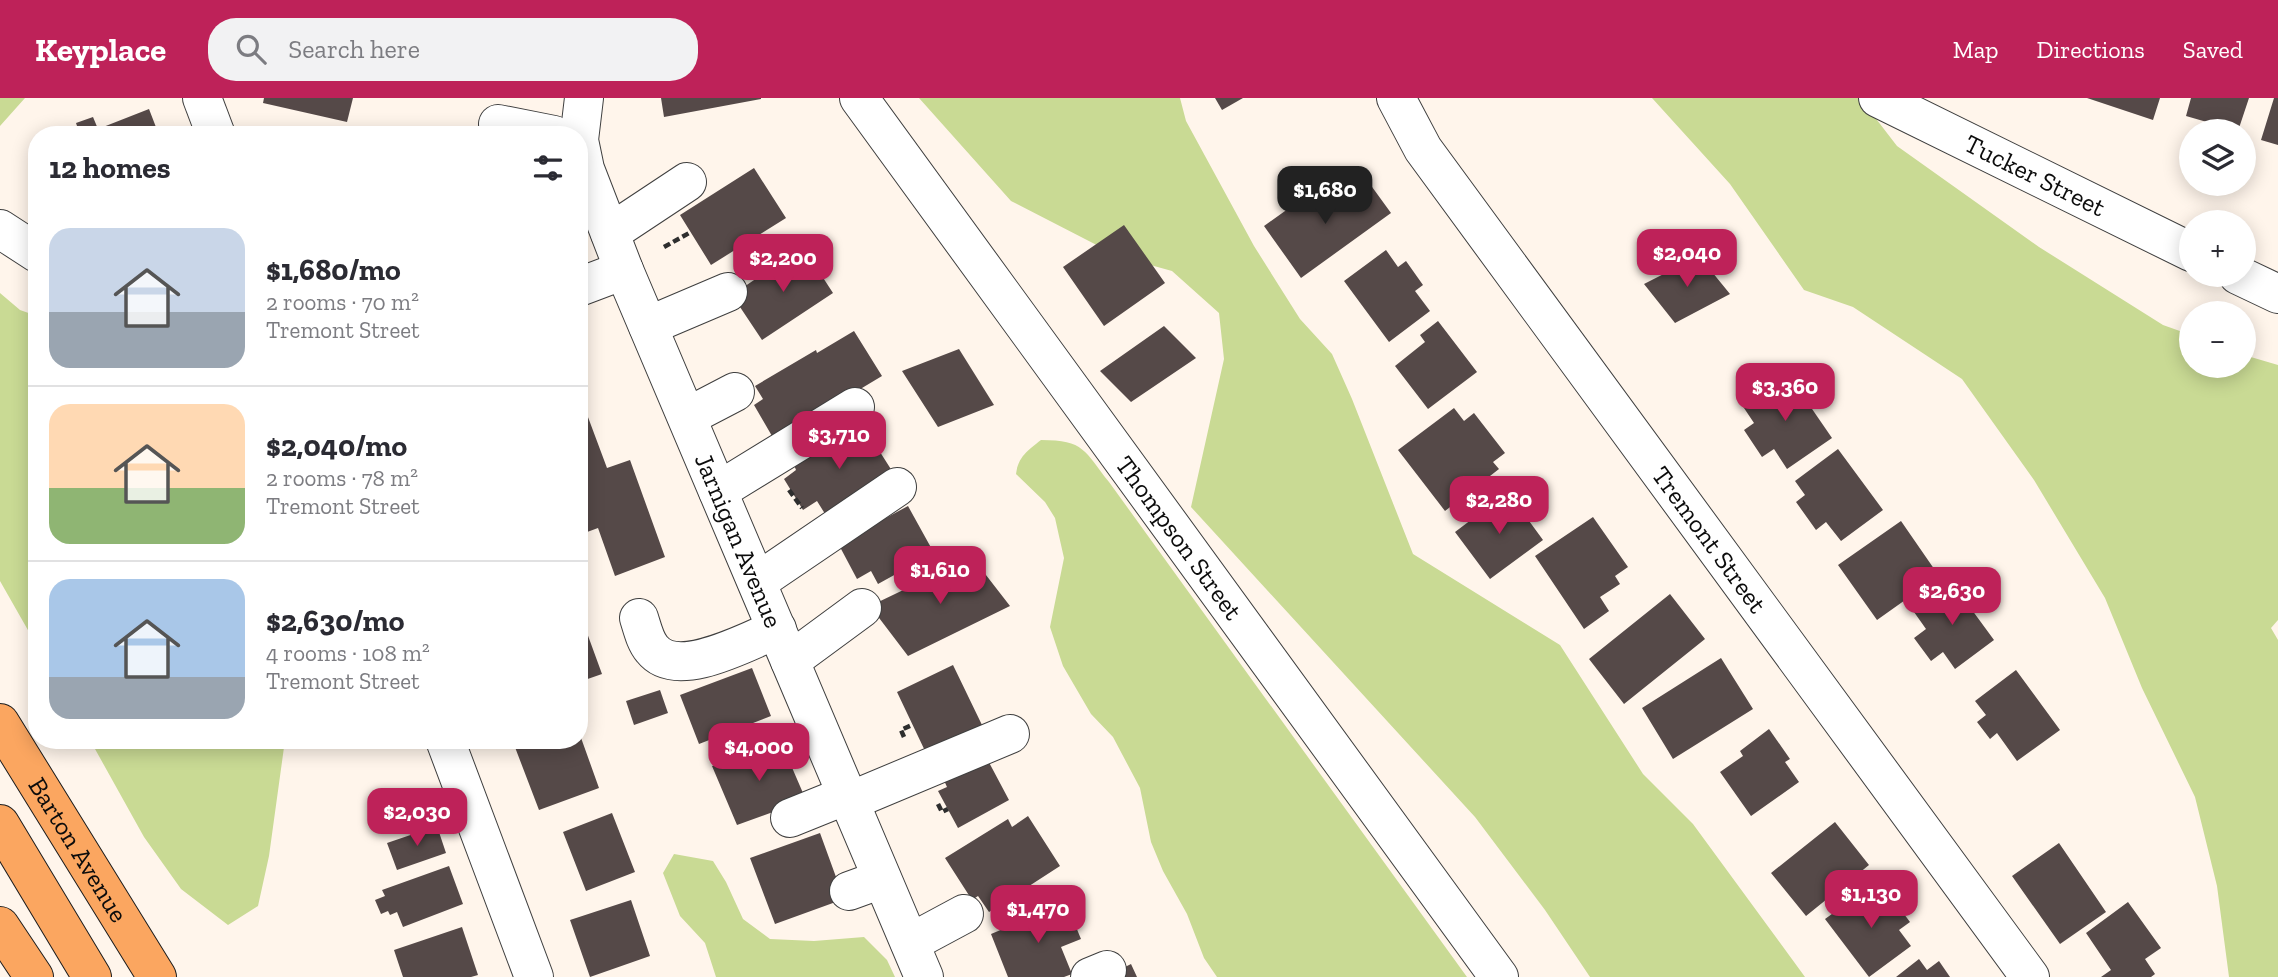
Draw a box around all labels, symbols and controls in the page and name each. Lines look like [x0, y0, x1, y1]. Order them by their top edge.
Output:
search box [208, 18, 698, 81]
text: Keyplace [35, 30, 166, 69]
icon: search [232, 30, 270, 68]
text: Search here [288, 33, 420, 65]
text: Map [1953, 35, 1999, 64]
text: Directions [2037, 35, 2145, 64]
text: Saved [2183, 35, 2243, 64]
map controls [2179, 119, 2256, 378]
button: layers [2179, 119, 2256, 196]
street label: Tucker Street [1959, 127, 2111, 224]
icon: filters [529, 149, 567, 187]
text: 12 homes [49, 150, 171, 186]
pin: $1,680 [1268, 166, 1382, 226]
text: $1,680 [1293, 175, 1357, 203]
button: + [2179, 210, 2256, 287]
pin: $2,040 [1630, 230, 1744, 289]
pin: $2,200 [726, 234, 840, 294]
text: $2,040 [1653, 238, 1721, 266]
text: $2,200 [749, 243, 817, 271]
text: $1,680/mo [266, 252, 401, 288]
icon: home [105, 256, 189, 340]
text: 2 rooms · 70 m² [266, 288, 419, 316]
button: − [2179, 301, 2256, 378]
text: Tremont Street [266, 316, 420, 344]
pin: $3,360 [1728, 364, 1842, 423]
text: $3,360 [1752, 372, 1818, 400]
pin: $3,710 [782, 412, 896, 471]
text: $3,710 [808, 420, 870, 448]
text: $2,040/mo [266, 428, 407, 464]
icon: home [105, 432, 189, 516]
street label: Jarnigan Avenue [688, 449, 790, 632]
street label: Thompson Street [1109, 450, 1250, 626]
street label: Tremont Street [1645, 460, 1774, 619]
text: 2 rooms · 78 m² [266, 464, 418, 492]
pin: $2,280 [1442, 476, 1556, 536]
text: $2,280 [1466, 485, 1532, 513]
text: Tremont Street [266, 492, 420, 520]
pin: $1,610 [883, 546, 997, 606]
text: $1,610 [910, 555, 970, 583]
pin: $2,630 [1895, 568, 2009, 627]
text: $2,630 [1919, 576, 1985, 604]
text: $2,630/mo [266, 603, 405, 639]
icon: home [105, 607, 189, 691]
text: 4 rooms · 108 m² [266, 639, 430, 667]
text: Tremont Street [266, 667, 420, 695]
pin: $4,000 [702, 724, 816, 783]
text: $4,000 [724, 732, 794, 760]
street label: Barton Avenue [21, 771, 135, 928]
pin: $2,030 [360, 788, 474, 848]
text: $2,030 [383, 797, 451, 825]
pin: $1,130 [1814, 870, 1928, 930]
text: $1,130 [1841, 879, 1901, 907]
pin: $1,470 [981, 886, 1095, 945]
text: $1,470 [1007, 894, 1069, 922]

